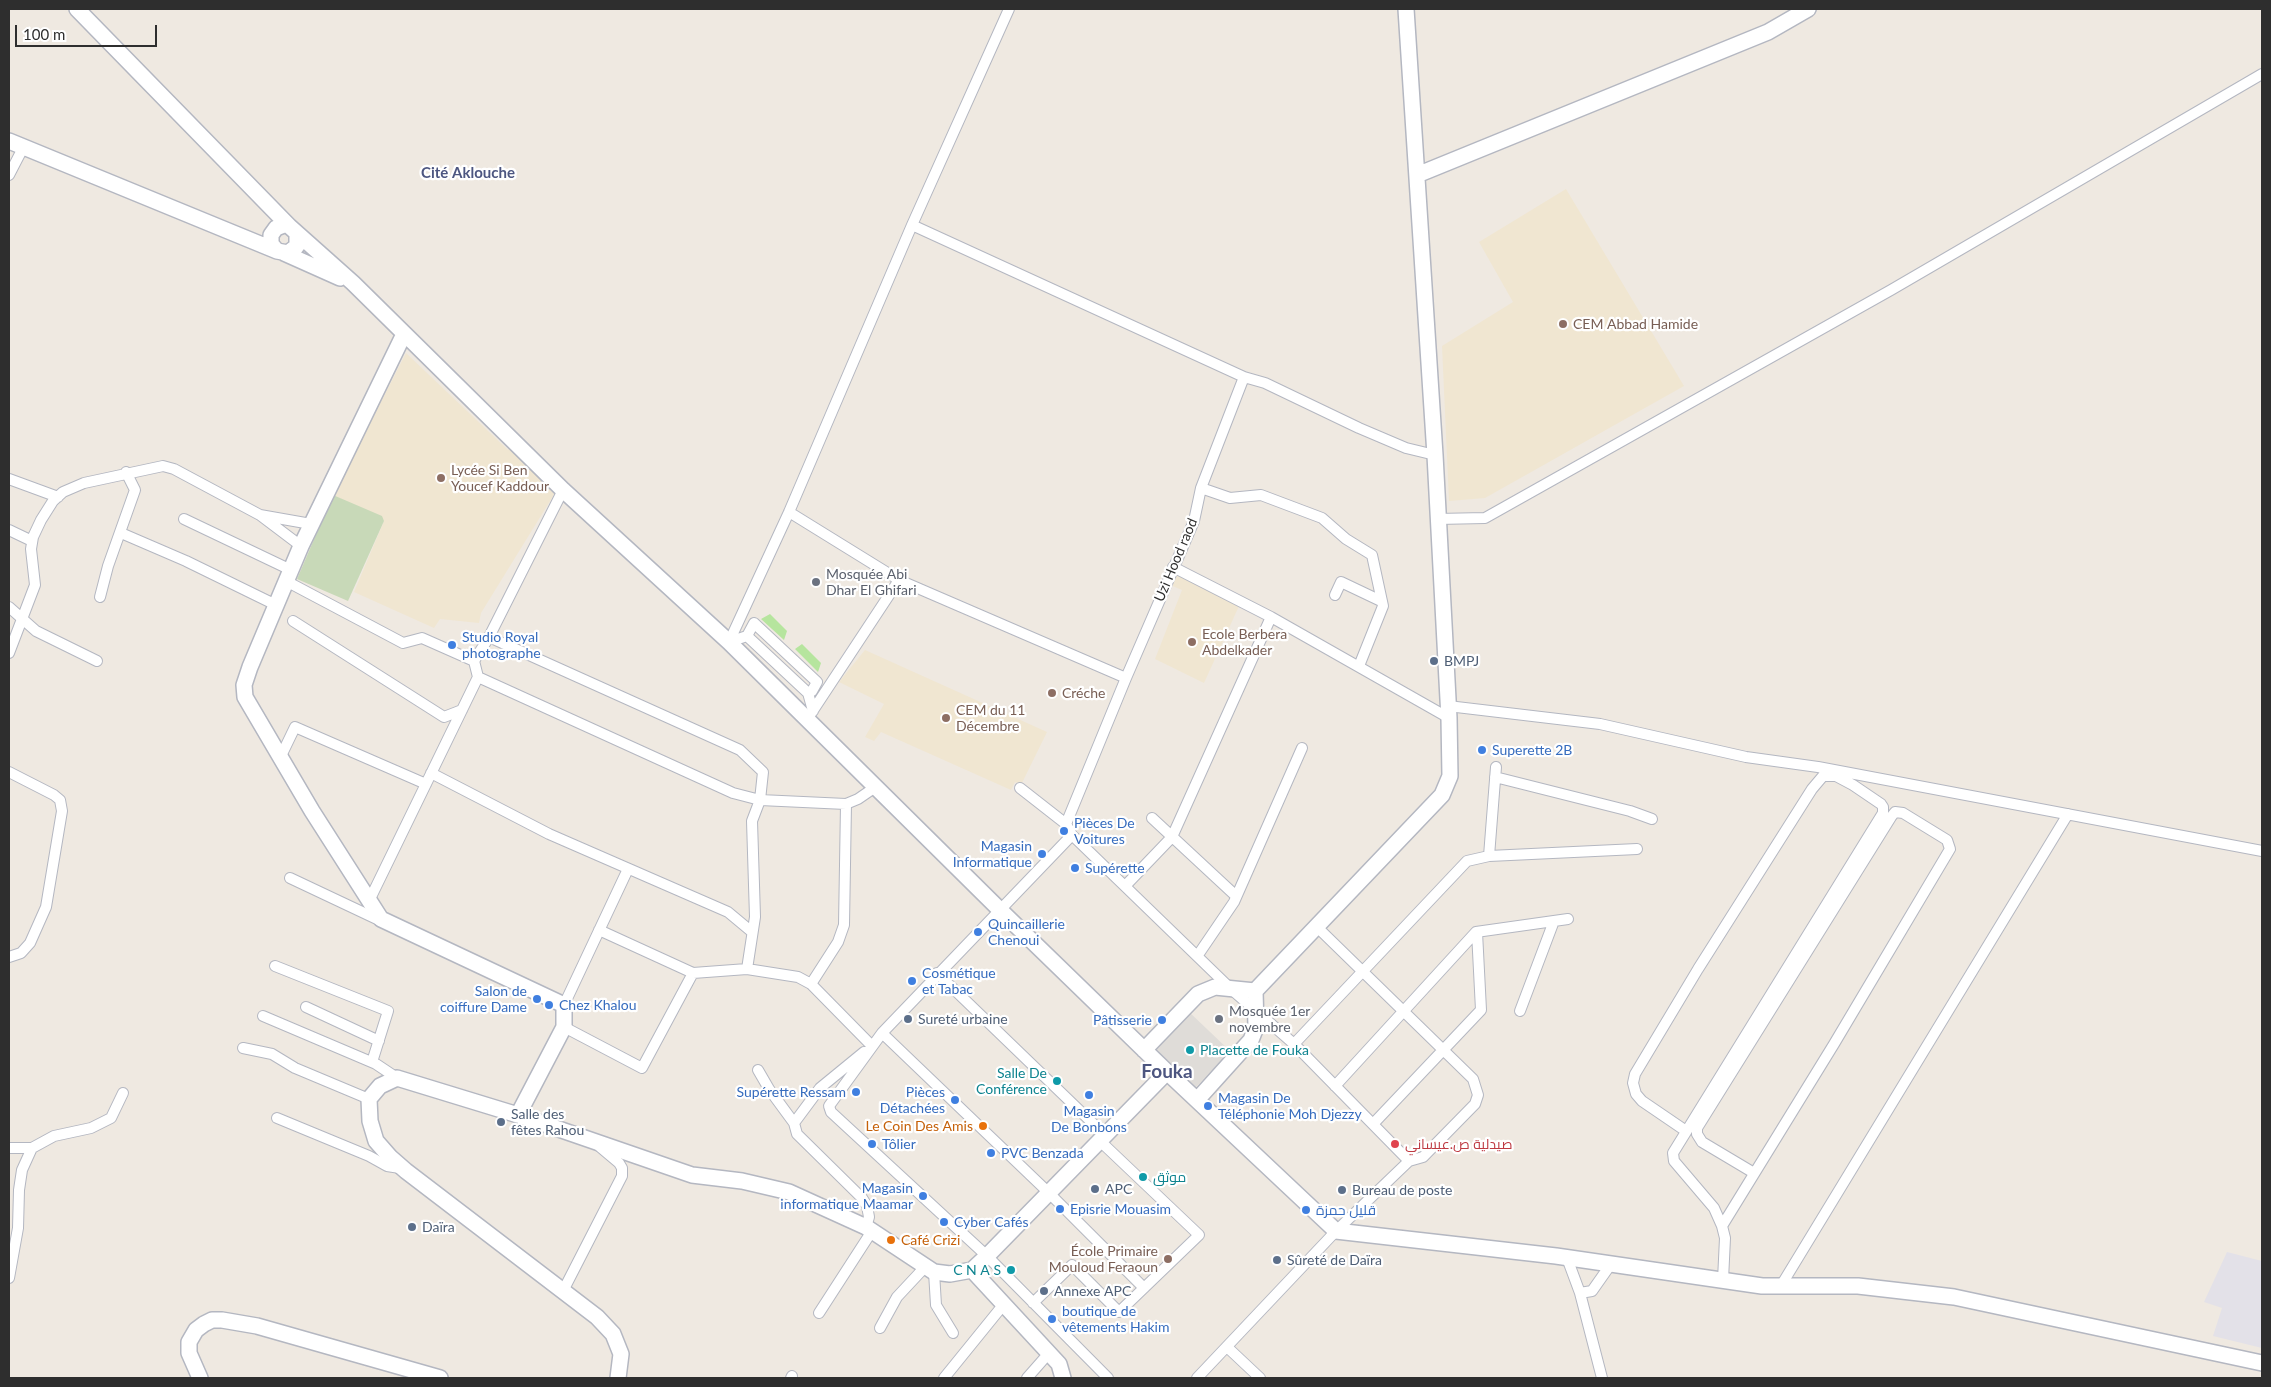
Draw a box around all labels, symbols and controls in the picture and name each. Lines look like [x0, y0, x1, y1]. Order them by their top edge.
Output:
scale bar [18, 15, 160, 47]
text: 100 m [23, 25, 65, 43]
district label: Cité Aklouche [421, 164, 515, 182]
place label: CEM Abbad Hamide [1573, 316, 1698, 332]
marker: CEM Abbad Hamide [1557, 318, 1569, 330]
place label: Lycée Si Ben Youcef Kaddour [451, 462, 549, 494]
marker: Lycée Si Ben Youcef Kaddour [435, 472, 447, 484]
street label: Uzi Hood raod [1151, 516, 1201, 604]
place label: Mosquée Abi Dhar El Ghifari [826, 566, 916, 598]
marker: Mosquée Abi Dhar El Ghifari [810, 576, 822, 588]
place label: Ecole Berbera Abdelkader [1202, 626, 1287, 658]
place label: Studio Royal photographe [462, 629, 541, 662]
marker: Ecole Berbera Abdelkader [1186, 636, 1198, 648]
marker: Studio Royal photographe [446, 639, 458, 651]
place label: BMPJ [1444, 653, 1479, 669]
marker: BMPJ [1428, 655, 1440, 667]
place label: Créche [1062, 685, 1105, 701]
marker: Créche [1046, 687, 1058, 699]
place label: CEM du 11 Décembre [956, 702, 1025, 734]
marker: CEM du 11 Décembre [940, 712, 952, 724]
place label: Superette 2B [1492, 742, 1572, 758]
marker: Superette 2B [1476, 744, 1488, 756]
place label: Pièces De Voitures [1074, 815, 1135, 848]
marker: Pièces De Voitures [1058, 825, 1070, 837]
place label: Magasin Informatique [953, 838, 1032, 870]
marker: Magasin Informatique [1036, 848, 1048, 860]
place label: Supérette [1085, 860, 1145, 876]
marker: Supérette [1069, 862, 1081, 874]
place label: Quincaillerie Chenoui [988, 916, 1065, 949]
marker: Quincaillerie Chenoui [972, 926, 984, 938]
place label: Cosmétique et Tabac [922, 965, 996, 998]
marker: Cosmétique et Tabac [906, 975, 918, 987]
place label: Salon de coiffure Dame [440, 983, 527, 1016]
marker: Salon de coiffure Dame [531, 993, 543, 1005]
place label: Chez Khalou [559, 997, 637, 1013]
marker: Chez Khalou [543, 999, 555, 1011]
place label: Mosquée 1er novembre [1229, 1003, 1310, 1036]
place label: Sureté urbaine [918, 1011, 1008, 1027]
place label: Pâtisserie [1093, 1012, 1152, 1028]
marker: Sureté urbaine [902, 1013, 914, 1025]
marker: Mosquée 1er novembre [1213, 1013, 1225, 1025]
marker: Pâtisserie [1156, 1014, 1168, 1026]
place label: Placette de Fouka [1200, 1042, 1309, 1058]
marker: Placette de Fouka [1184, 1044, 1196, 1056]
district label: Fouka [1141, 1061, 1193, 1083]
place label: Salle De Conférence [976, 1065, 1047, 1098]
marker: Salle De Conférence [1051, 1075, 1063, 1087]
place label: Supérette Ressam [737, 1084, 846, 1100]
place label: Pièces Détachées [880, 1084, 945, 1116]
marker: Supérette Ressam [850, 1086, 862, 1098]
marker: Magasin De Bonbons [1083, 1089, 1095, 1101]
place label: Magasin De Téléphonie Moh Djezzy [1218, 1090, 1362, 1122]
marker: Pièces Détachées [949, 1094, 961, 1106]
marker: Magasin De Téléphonie Moh Djezzy [1202, 1100, 1214, 1112]
place label: Magasin De Bonbons [1051, 1103, 1127, 1136]
place label: Salle des fêtes Rahou [511, 1106, 584, 1138]
marker: Salle des fêtes Rahou [495, 1116, 507, 1128]
place label: Le Coin Des Amis [865, 1118, 973, 1134]
marker: Le Coin Des Amis [977, 1120, 989, 1132]
place label: Tôlier [882, 1136, 916, 1152]
place label: صيدلية ص.عيساني [1405, 1136, 1512, 1152]
marker: Tôlier [866, 1138, 878, 1150]
marker: صيدلية ص.عيساني [1389, 1138, 1401, 1150]
place label: PVC Benzada [1001, 1145, 1084, 1161]
marker: PVC Benzada [985, 1147, 997, 1159]
place label: موثق [1153, 1169, 1186, 1185]
marker: موثق [1137, 1171, 1149, 1183]
place label: Magasin informatique Maamar [780, 1180, 913, 1212]
place label: APC [1105, 1181, 1132, 1197]
place label: Bureau de poste [1352, 1182, 1452, 1198]
marker: APC [1089, 1183, 1101, 1195]
marker: Bureau de poste [1336, 1184, 1348, 1196]
marker: Magasin informatique Maamar [917, 1190, 929, 1202]
place label: Episrie Mouasim [1070, 1201, 1171, 1217]
place label: قليل حمزة [1316, 1202, 1376, 1218]
marker: Episrie Mouasim [1054, 1203, 1066, 1215]
marker: قليل حمزة [1300, 1204, 1312, 1216]
place label: Cyber Cafés [954, 1214, 1029, 1230]
marker: Cyber Cafés [938, 1216, 950, 1228]
place label: Daïra [422, 1219, 455, 1235]
marker: Daïra [406, 1221, 418, 1233]
place label: Café Crizi [901, 1232, 960, 1248]
marker: Café Crizi [885, 1234, 897, 1246]
place label: École Primaire Mouloud Feraoun [1049, 1243, 1158, 1276]
place label: Sûreté de Daïra [1287, 1252, 1382, 1268]
marker: École Primaire Mouloud Feraoun [1162, 1253, 1174, 1265]
marker: Sûreté de Daïra [1271, 1254, 1283, 1266]
place label: C N A S [953, 1262, 1001, 1278]
marker: C N A S [1005, 1264, 1017, 1276]
place label: Annexe APC [1054, 1283, 1131, 1299]
marker: Annexe APC [1038, 1285, 1050, 1297]
place label: boutique de vêtements Hakim [1062, 1303, 1169, 1335]
marker: boutique de vêtements Hakim [1046, 1313, 1058, 1325]

